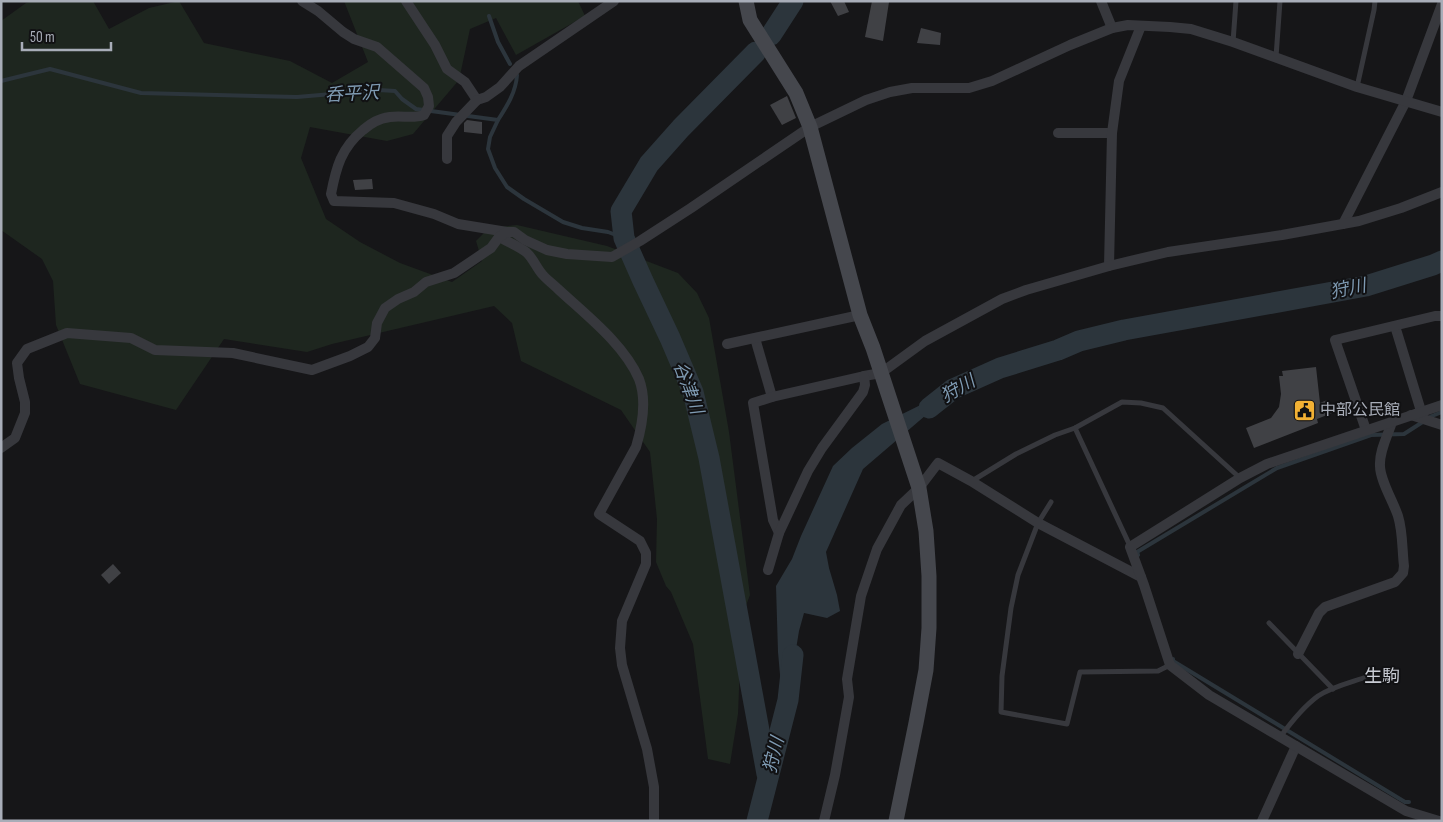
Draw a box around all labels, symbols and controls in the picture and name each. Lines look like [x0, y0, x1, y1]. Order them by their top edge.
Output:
scale bar [22, 20, 111, 52]
text: 50 m [30, 28, 55, 47]
water label: 呑平沢 [324, 82, 382, 106]
water label: 狩川 [1328, 275, 1370, 303]
water label: 谷津川 [669, 359, 708, 419]
water label: 狩川 [937, 370, 981, 407]
public building icon: 中部公民館 [1292, 398, 1316, 422]
place label: 中部公民館 [1320, 401, 1400, 420]
district label: 生駒 [1364, 666, 1400, 687]
water label: 狩川 [759, 733, 789, 775]

